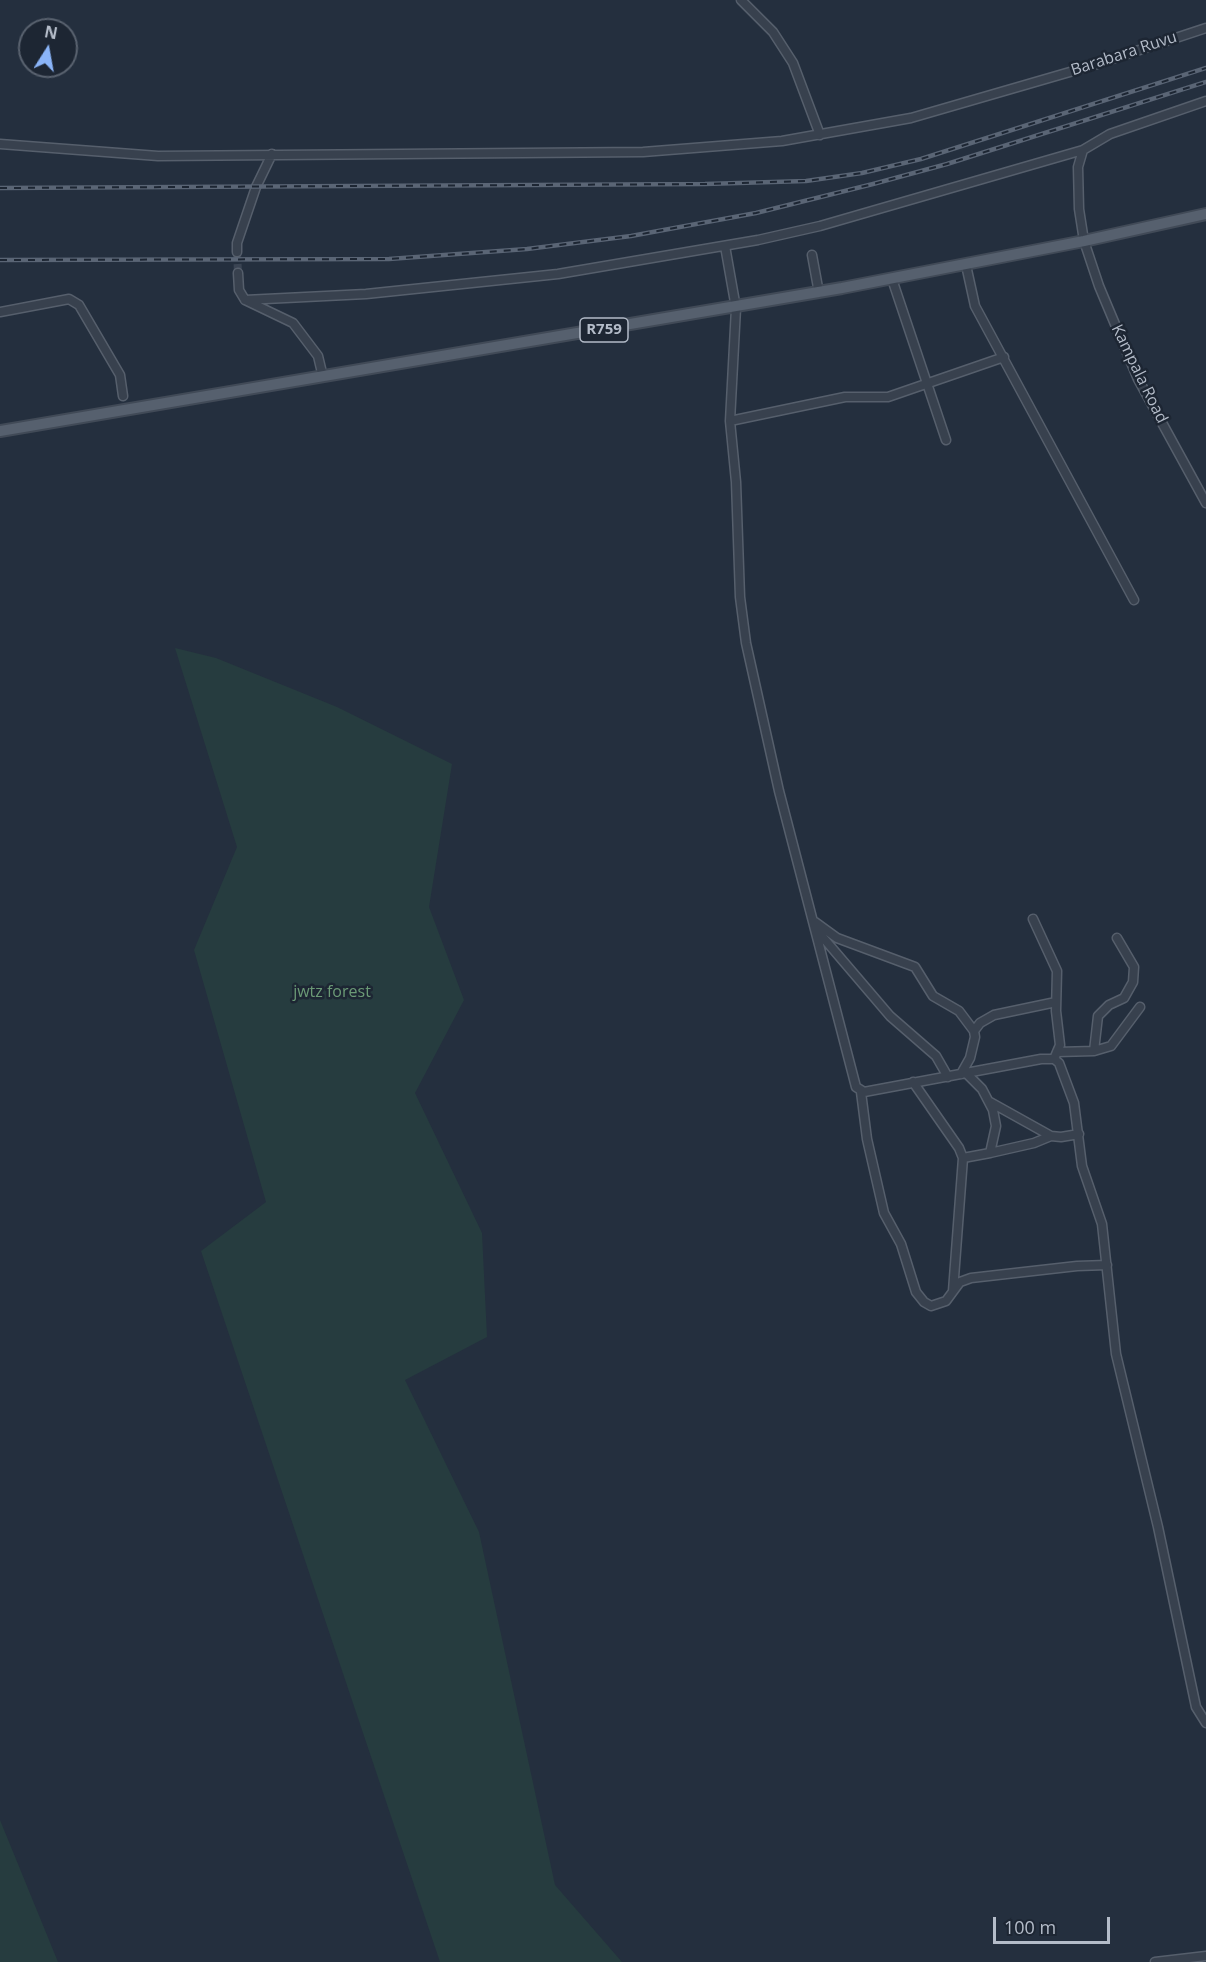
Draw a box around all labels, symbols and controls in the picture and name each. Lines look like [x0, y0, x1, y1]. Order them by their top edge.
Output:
north arrow [18, 18, 78, 78]
text: N [43, 20, 60, 44]
street label: Barabara Ruvu [1069, 28, 1179, 80]
road number: R759 [580, 318, 628, 342]
street label: Kampala Road [1107, 322, 1171, 426]
park label: jwtz forest [293, 982, 371, 1002]
scale bar [996, 1905, 1113, 1943]
text: 100 m [1004, 1915, 1056, 1939]

